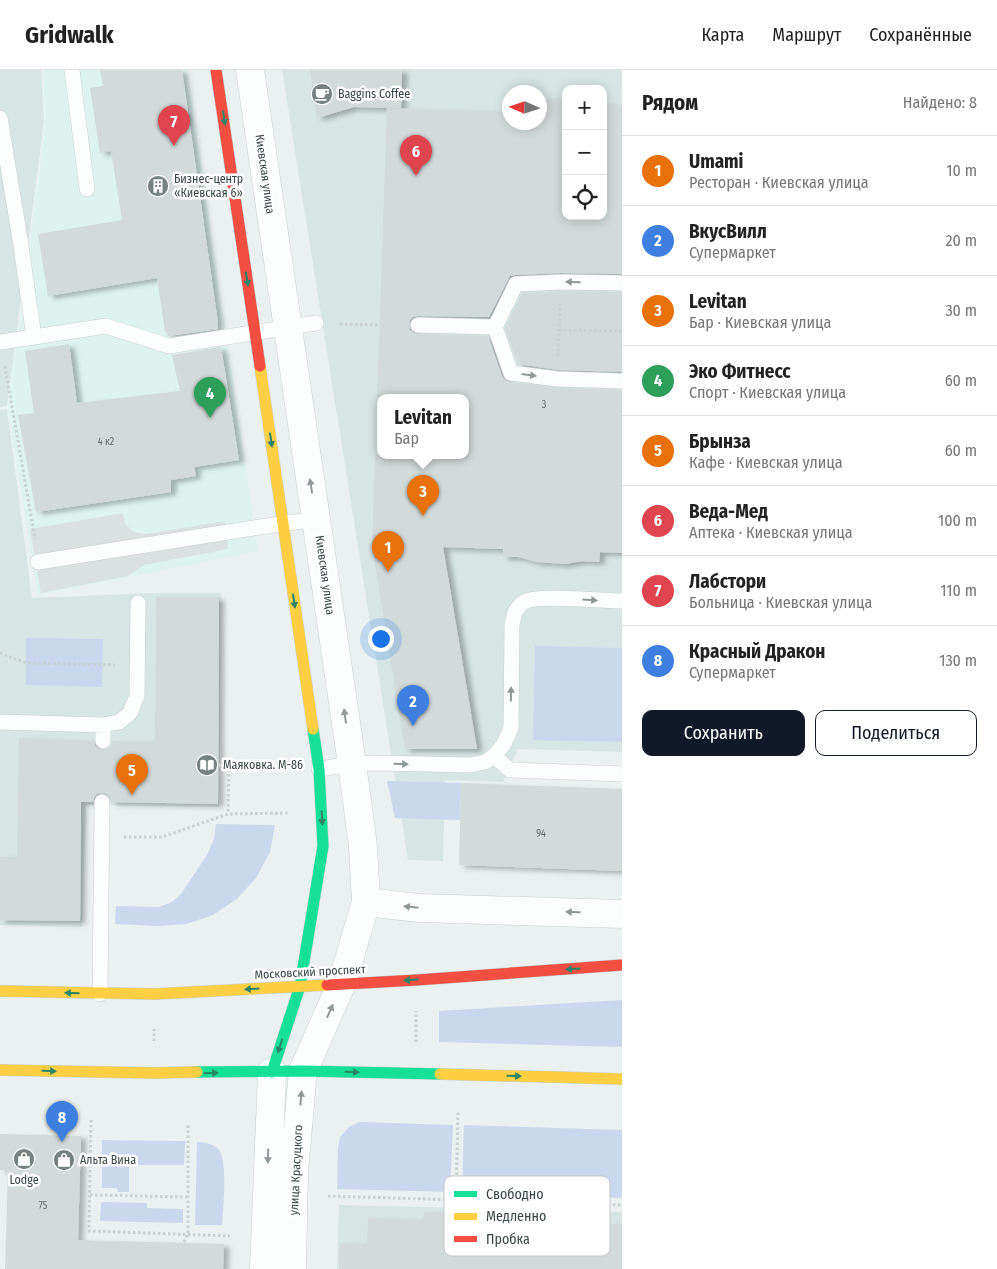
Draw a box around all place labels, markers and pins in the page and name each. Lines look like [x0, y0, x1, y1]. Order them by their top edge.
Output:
cafe icon: Baggins Coffee [310, 82, 334, 106]
place label: Baggins Coffee [338, 87, 410, 101]
pin: 7 [158, 105, 190, 146]
pin: 6 [400, 135, 432, 176]
place label: Бизнес-центр «Киевская 6» [174, 172, 243, 200]
building icon: Бизнес-центр «Киевская 6» [146, 174, 170, 198]
pin: 4 [194, 377, 226, 418]
pin: 3 [407, 475, 439, 516]
pin: 1 [372, 531, 404, 572]
pin: 2 [397, 685, 429, 726]
library icon: Маяковка. М-86 [195, 753, 219, 777]
pin: 5 [116, 754, 148, 795]
place label: Маяковка. М-86 [223, 758, 303, 772]
pin: 8 [46, 1101, 78, 1142]
shop icon: Lodge [12, 1147, 36, 1171]
shop icon: Альта Вина [52, 1148, 76, 1172]
place label: Альта Вина [80, 1153, 136, 1167]
place label: Lodge [9, 1173, 39, 1187]

